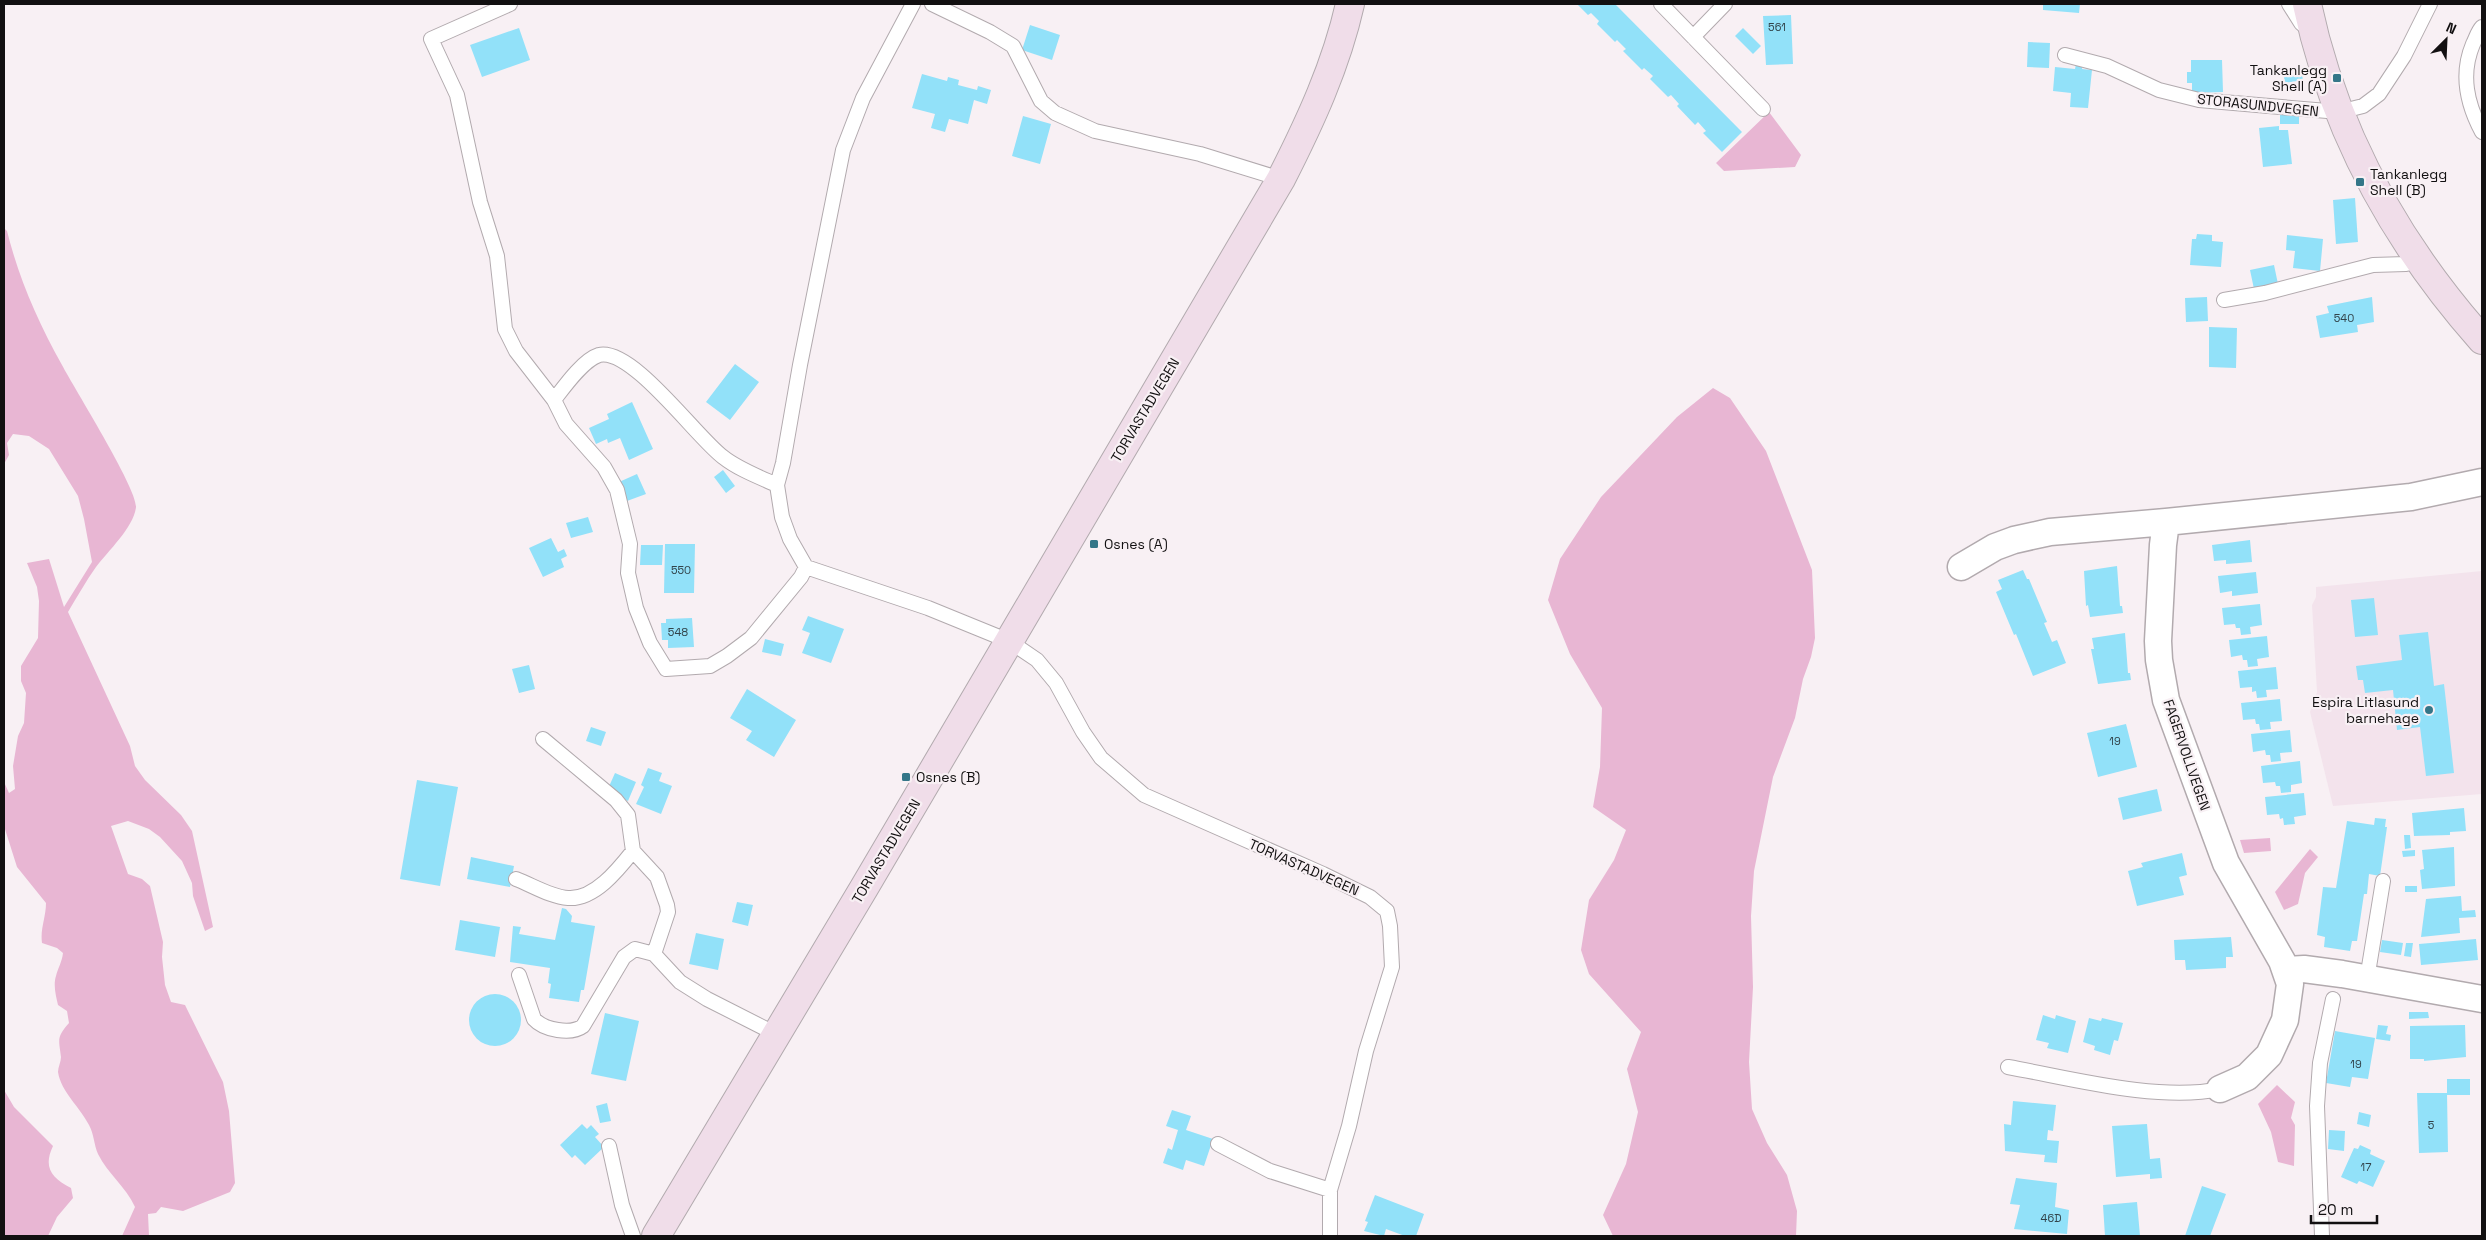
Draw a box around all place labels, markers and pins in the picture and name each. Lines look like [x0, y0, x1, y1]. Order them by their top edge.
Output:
place label: Tankanlegg Shell (A) [2250, 61, 2327, 95]
marker: Tankanlegg Shell (A) [2331, 72, 2343, 84]
place label: Tankanlegg Shell (B) [2370, 165, 2447, 199]
marker: Tankanlegg Shell (B) [2354, 176, 2366, 188]
place label: Osnes (A) [1104, 535, 1168, 553]
marker: Osnes (A) [1088, 538, 1100, 550]
place label: Espira Litlasund barnehage [2312, 693, 2419, 727]
marker: Espira Litlasund barnehage [2423, 704, 2435, 716]
place label: Osnes (B) [916, 768, 980, 786]
marker: Osnes (B) [900, 771, 912, 783]

